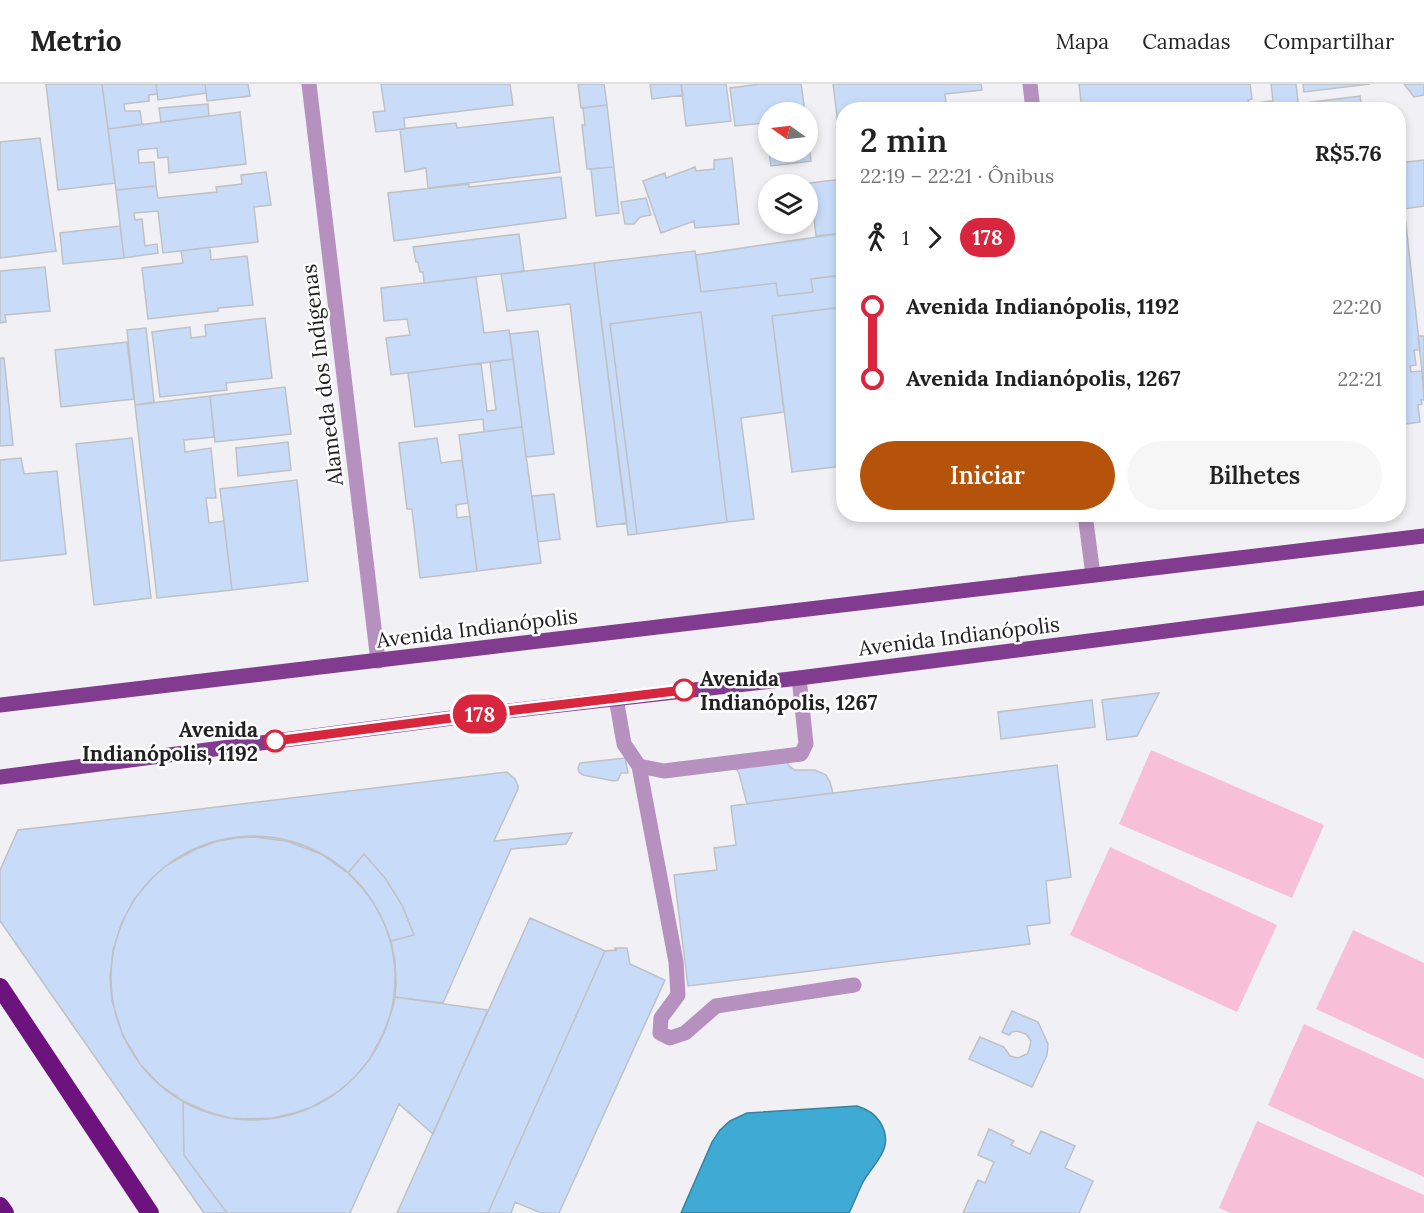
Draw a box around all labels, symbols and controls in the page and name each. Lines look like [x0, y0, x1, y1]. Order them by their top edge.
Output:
text: Metrio [30, 23, 122, 59]
text: Mapa [1056, 28, 1109, 55]
text: Camadas [1142, 28, 1230, 55]
text: Compartilhar [1263, 28, 1394, 55]
north arrow [758, 102, 818, 162]
map controls [758, 102, 818, 234]
text: 2 min [860, 119, 947, 161]
text: R$5.76 [1315, 139, 1382, 167]
text: 22:19 – 22:21 · Ônibus [860, 163, 1054, 188]
button: layers [758, 174, 818, 234]
icon: walk [860, 221, 893, 254]
icon: forward [918, 221, 951, 254]
text: 178 [972, 224, 1003, 251]
text: 1 [902, 225, 909, 250]
street label: Alameda dos Indígenas [295, 263, 349, 488]
text: Avenida Indianópolis, 1192 [906, 292, 1179, 320]
text: 22:20 [1332, 294, 1382, 319]
text: Avenida Indianópolis, 1267 [906, 364, 1181, 392]
text: 22:21 [1338, 366, 1382, 391]
button: Iniciar [860, 441, 1115, 510]
button: Bilhetes [1127, 441, 1382, 510]
street label: Avenida Indianópolis [374, 602, 579, 654]
street label: Avenida Indianópolis [856, 610, 1061, 662]
place label: Avenida Indianópolis, 1267 [700, 665, 878, 716]
marker: Avenida Indianópolis, 1267 [673, 679, 695, 701]
line badge: 178 [446, 694, 514, 734]
text: 178 [465, 701, 495, 728]
place label: Avenida Indianópolis, 1192 [82, 716, 258, 767]
marker: Avenida Indianópolis, 1192 [264, 730, 286, 752]

